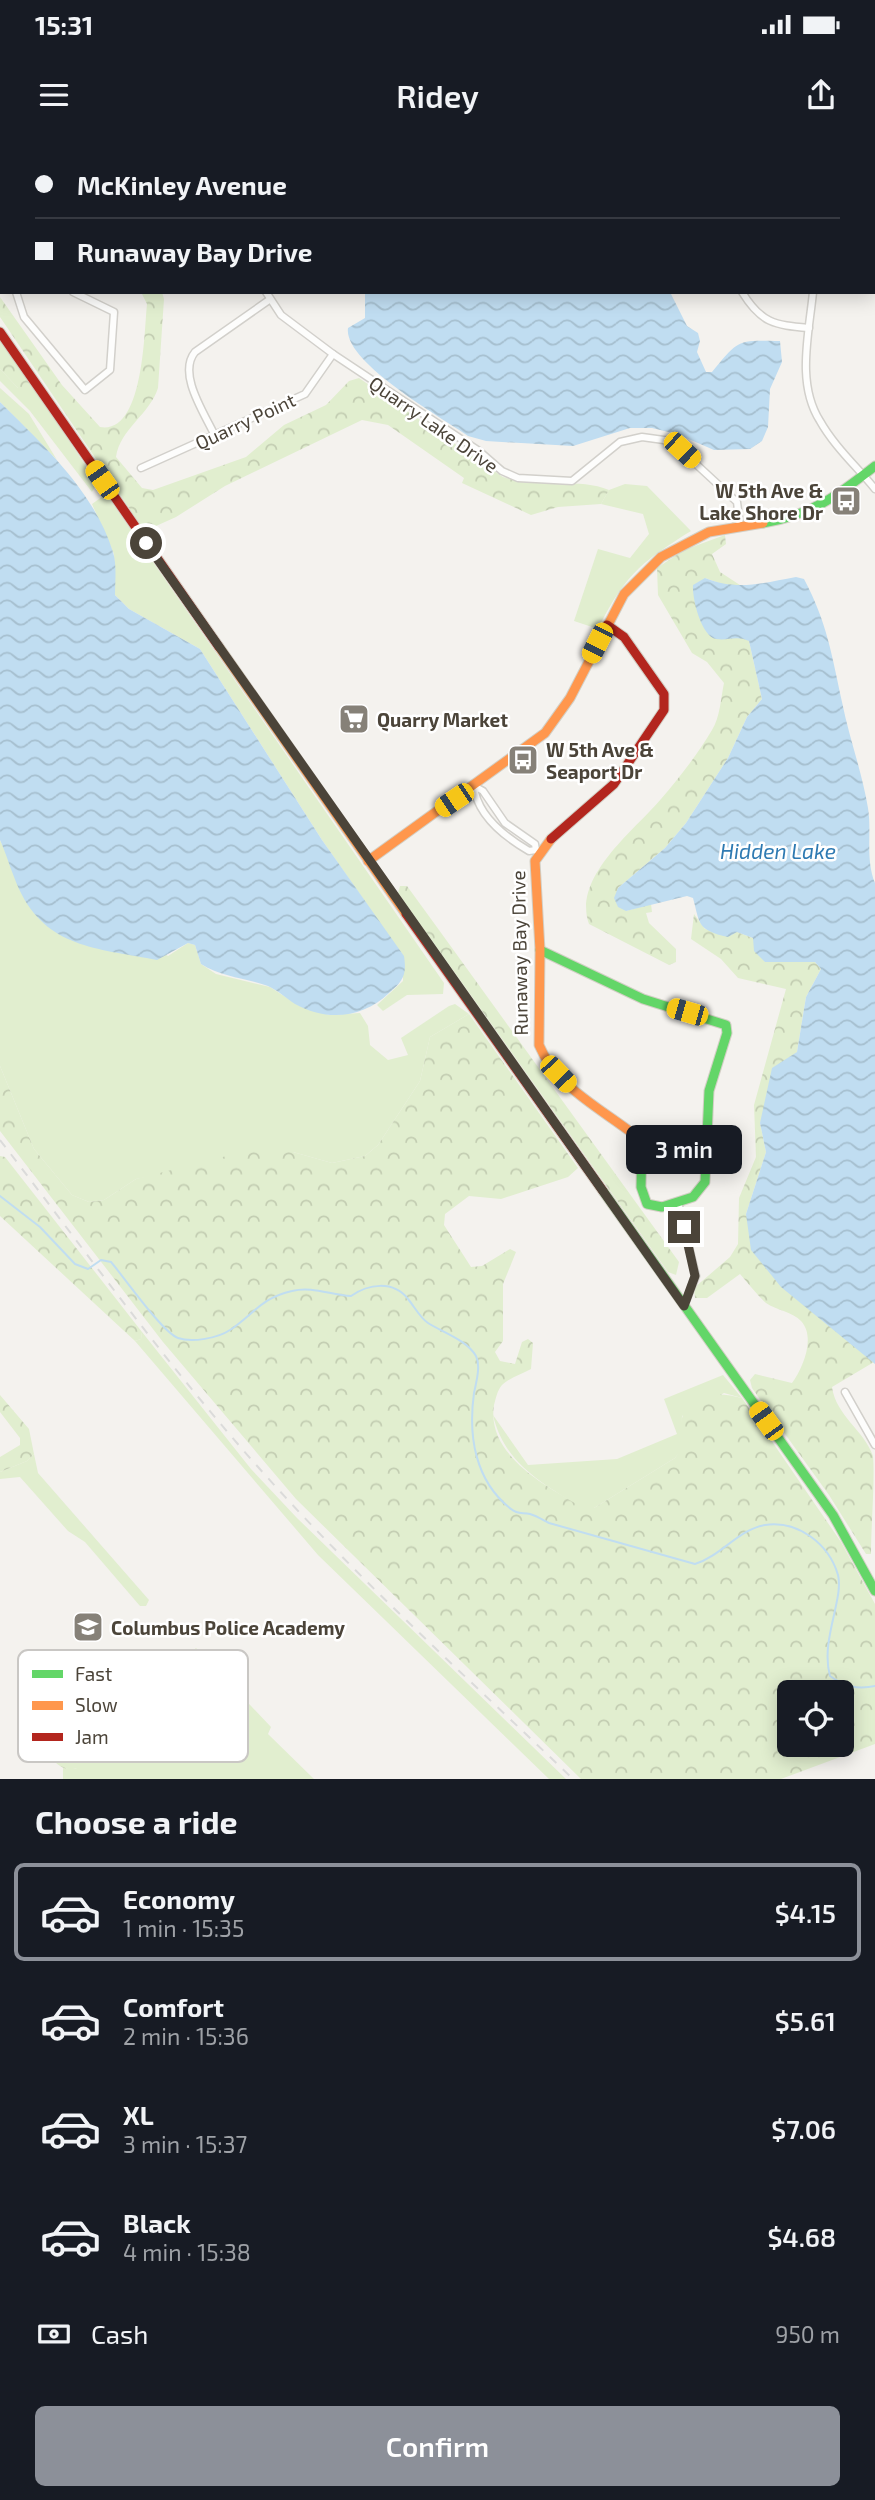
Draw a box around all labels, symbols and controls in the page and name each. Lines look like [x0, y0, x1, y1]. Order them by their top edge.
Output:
text: 15:31 [35, 9, 93, 40]
icon: menu [35, 76, 73, 114]
text: Ridey [396, 76, 479, 114]
icon: share [802, 76, 840, 114]
text: McKinley Avenue [77, 169, 287, 200]
text: Runaway Bay Drive [77, 236, 312, 267]
street label: Quarry Lake Drive [365, 371, 503, 477]
street label: Quarry Point [191, 388, 299, 454]
car [660, 428, 705, 472]
car [82, 457, 123, 503]
place label: W 5th Ave & Lake Shore Dr [699, 479, 823, 524]
bus stop icon: W 5th Ave & Lake Shore Dr [829, 484, 863, 518]
route start [130, 527, 162, 559]
car [579, 620, 616, 666]
supermarket icon: Quarry Market [337, 702, 371, 736]
place label: Quarry Market [377, 708, 508, 732]
place label: W 5th Ave & Seaport Dr [546, 738, 654, 783]
bus stop icon: W 5th Ave & Seaport Dr [506, 743, 540, 777]
car [431, 780, 478, 820]
water label: Hidden Lake [720, 838, 836, 863]
street label: Runaway Bay Drive [506, 870, 532, 1036]
car [664, 996, 711, 1028]
car [536, 1052, 581, 1096]
callout: 3 min [626, 1126, 742, 1174]
text: 3 min [655, 1135, 713, 1163]
route end [668, 1211, 700, 1243]
car [746, 1398, 787, 1444]
school or university icon: Columbus Police Academy [71, 1610, 105, 1644]
place label: Columbus Police Academy [111, 1616, 345, 1640]
legend [18, 1650, 248, 1762]
text: Fast [75, 1662, 112, 1685]
map controls [777, 1680, 854, 1757]
button: locate [777, 1680, 854, 1757]
text: Slow [75, 1693, 118, 1716]
text: Jam [75, 1725, 109, 1748]
text: Choose a ride [35, 1802, 238, 1840]
icon: car [39, 1881, 102, 1944]
text: Economy [123, 1883, 235, 1914]
text: $4.15 [775, 1897, 836, 1928]
text: 1 min · 15:35 [123, 1914, 244, 1942]
icon: car [39, 1989, 102, 2052]
text: Comfort [123, 1991, 224, 2022]
text: $5.61 [775, 2005, 836, 2036]
text: 2 min · 15:36 [123, 2022, 249, 2050]
icon: car [39, 2097, 102, 2160]
text: XL [123, 2099, 154, 2130]
text: $7.06 [771, 2113, 836, 2144]
text: 3 min · 15:37 [123, 2130, 247, 2158]
icon: car [39, 2205, 102, 2268]
text: Black [123, 2207, 191, 2238]
text: $4.68 [767, 2221, 836, 2252]
text: 4 min · 15:38 [123, 2238, 251, 2266]
icon: cash [35, 2315, 73, 2353]
text: Cash [91, 2318, 148, 2349]
text: 950 m [775, 2320, 840, 2348]
button: Confirm [35, 2406, 840, 2486]

